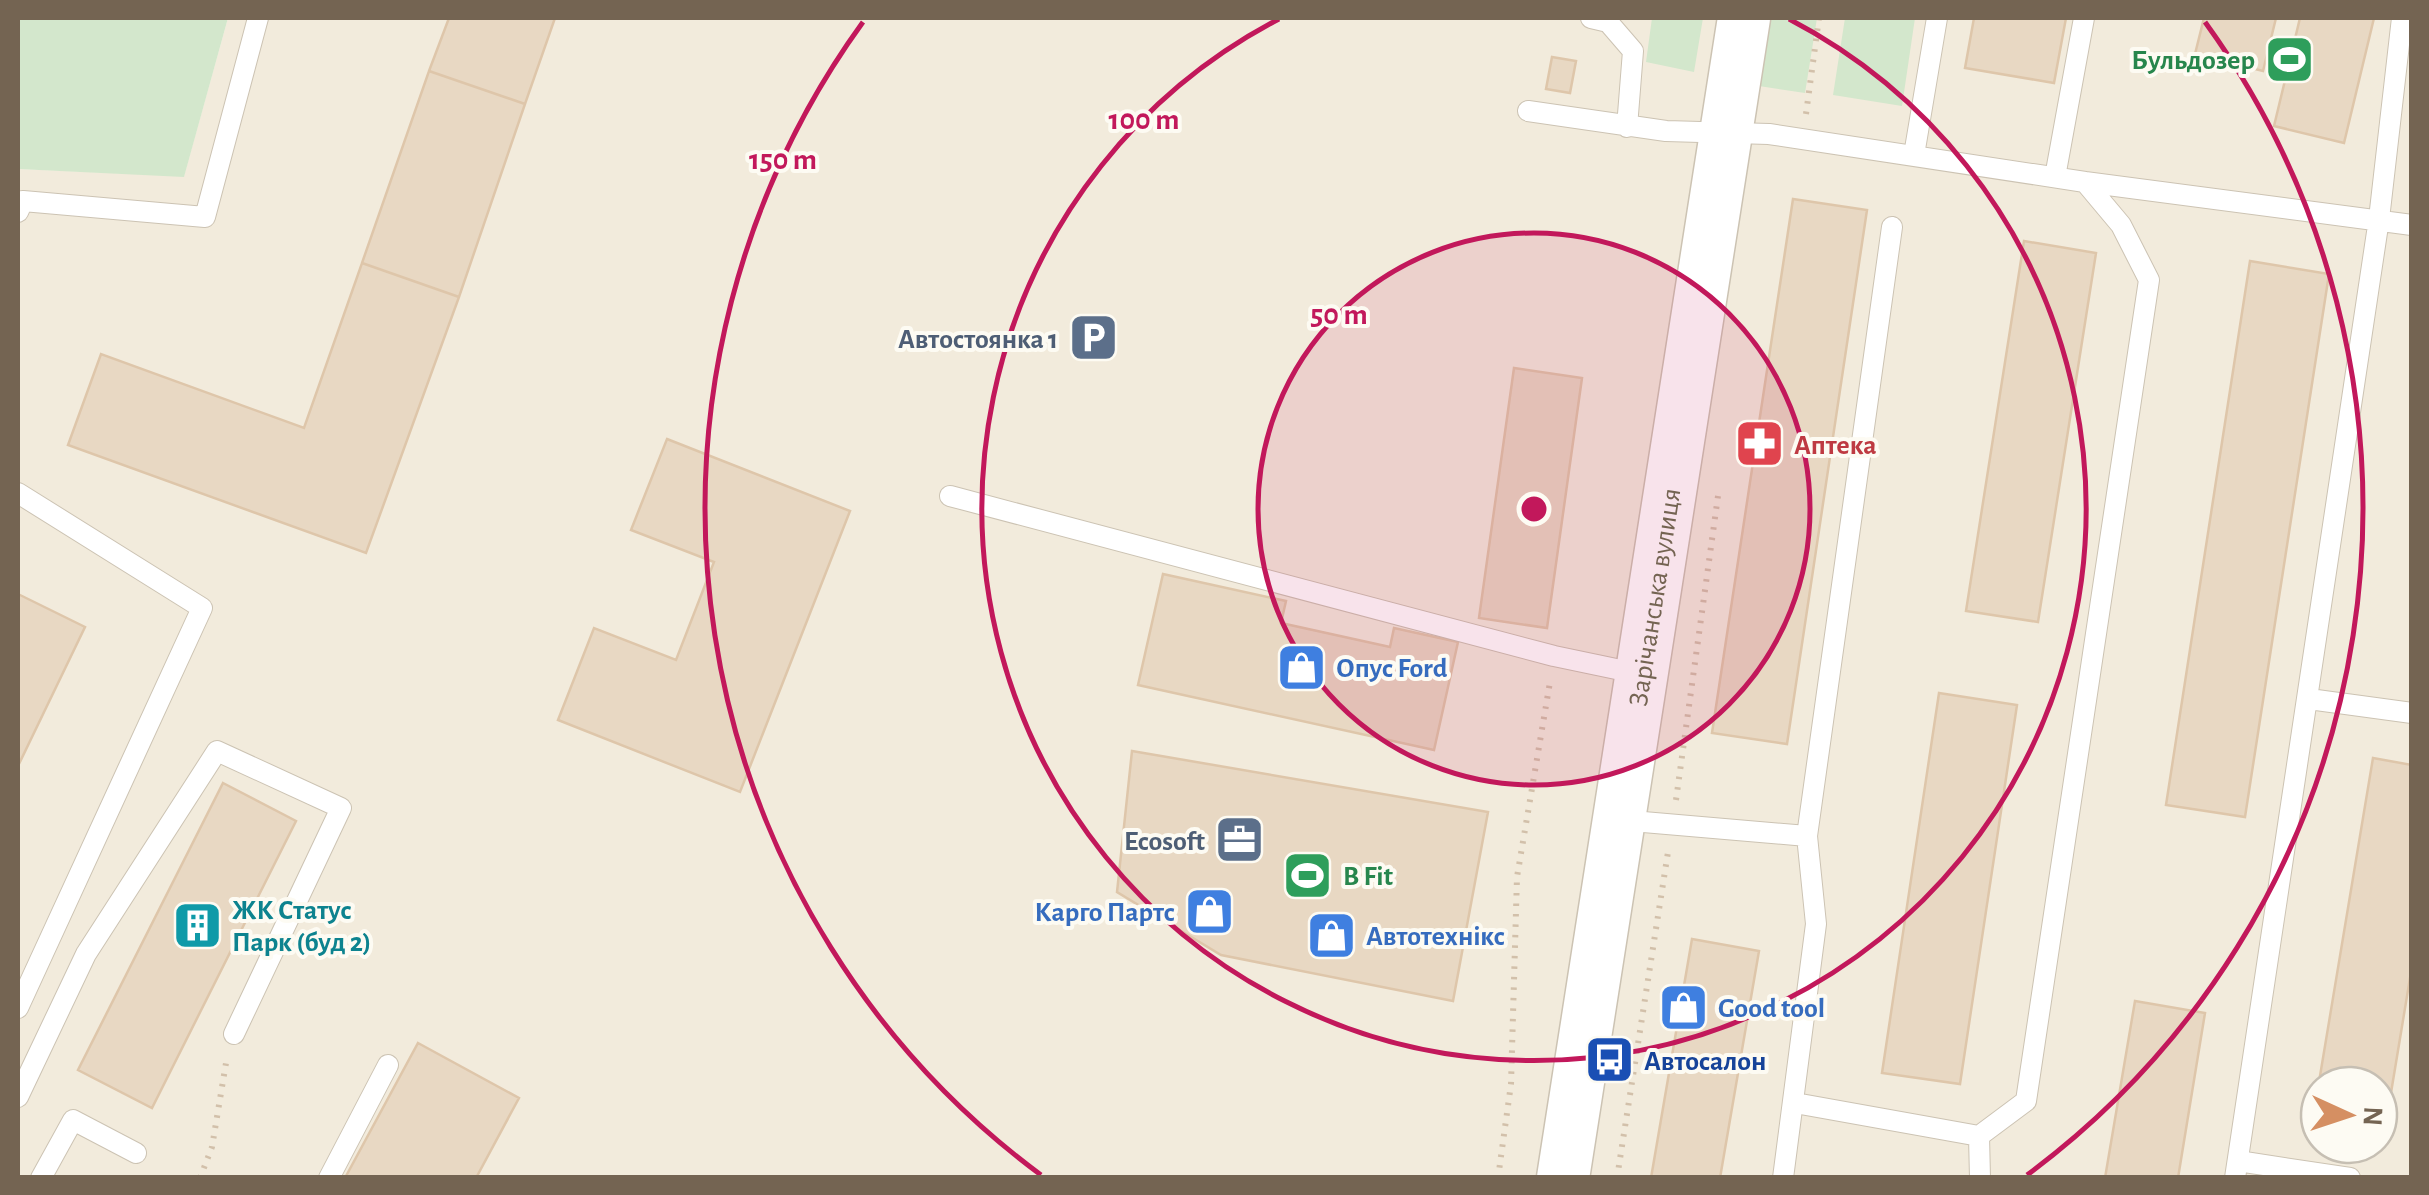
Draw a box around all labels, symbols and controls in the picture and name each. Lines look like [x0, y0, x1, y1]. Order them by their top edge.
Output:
sports icon: Бульдозер [2264, 33, 2316, 85]
place label: Бульдозер [2131, 47, 2255, 75]
text: 100 m [1109, 105, 1179, 135]
text: 150 m [749, 145, 817, 175]
text: 50 m [1310, 300, 1368, 330]
parking icon: Автостоянка 1 [1067, 312, 1119, 364]
place label: Автостоянка 1 [898, 326, 1058, 354]
pharmacy icon: Аптека [1733, 418, 1785, 470]
place label: Аптека [1794, 432, 1876, 460]
street label: Зарічанська вулиця [1625, 486, 1686, 708]
centre of rings [1516, 491, 1552, 527]
shop icon: Опус Ford [1275, 641, 1327, 693]
place label: Опус Ford [1336, 655, 1448, 683]
office icon: Ecosoft [1214, 814, 1266, 866]
place label: Ecosoft [1124, 828, 1206, 856]
sports icon: B Fit [1282, 849, 1334, 901]
place label: B Fit [1343, 863, 1394, 891]
shop icon: Карго Партс [1184, 885, 1236, 937]
place label: ЖК Статус Парк (буд 2) [232, 897, 371, 957]
building icon: ЖК Статус Парк (буд 2) [171, 899, 223, 951]
place label: Карго Партс [1035, 899, 1175, 927]
shop icon: Автотехнікс [1305, 909, 1357, 961]
place label: Автотехнікс [1366, 923, 1505, 951]
shop icon: Good tool [1657, 981, 1709, 1033]
place label: Good tool [1718, 995, 1825, 1023]
bus stop icon: Автосалон [1583, 1034, 1635, 1086]
place label: Автосалон [1644, 1048, 1766, 1076]
north arrow [2299, 1065, 2399, 1165]
text: N [2357, 1106, 2386, 1127]

